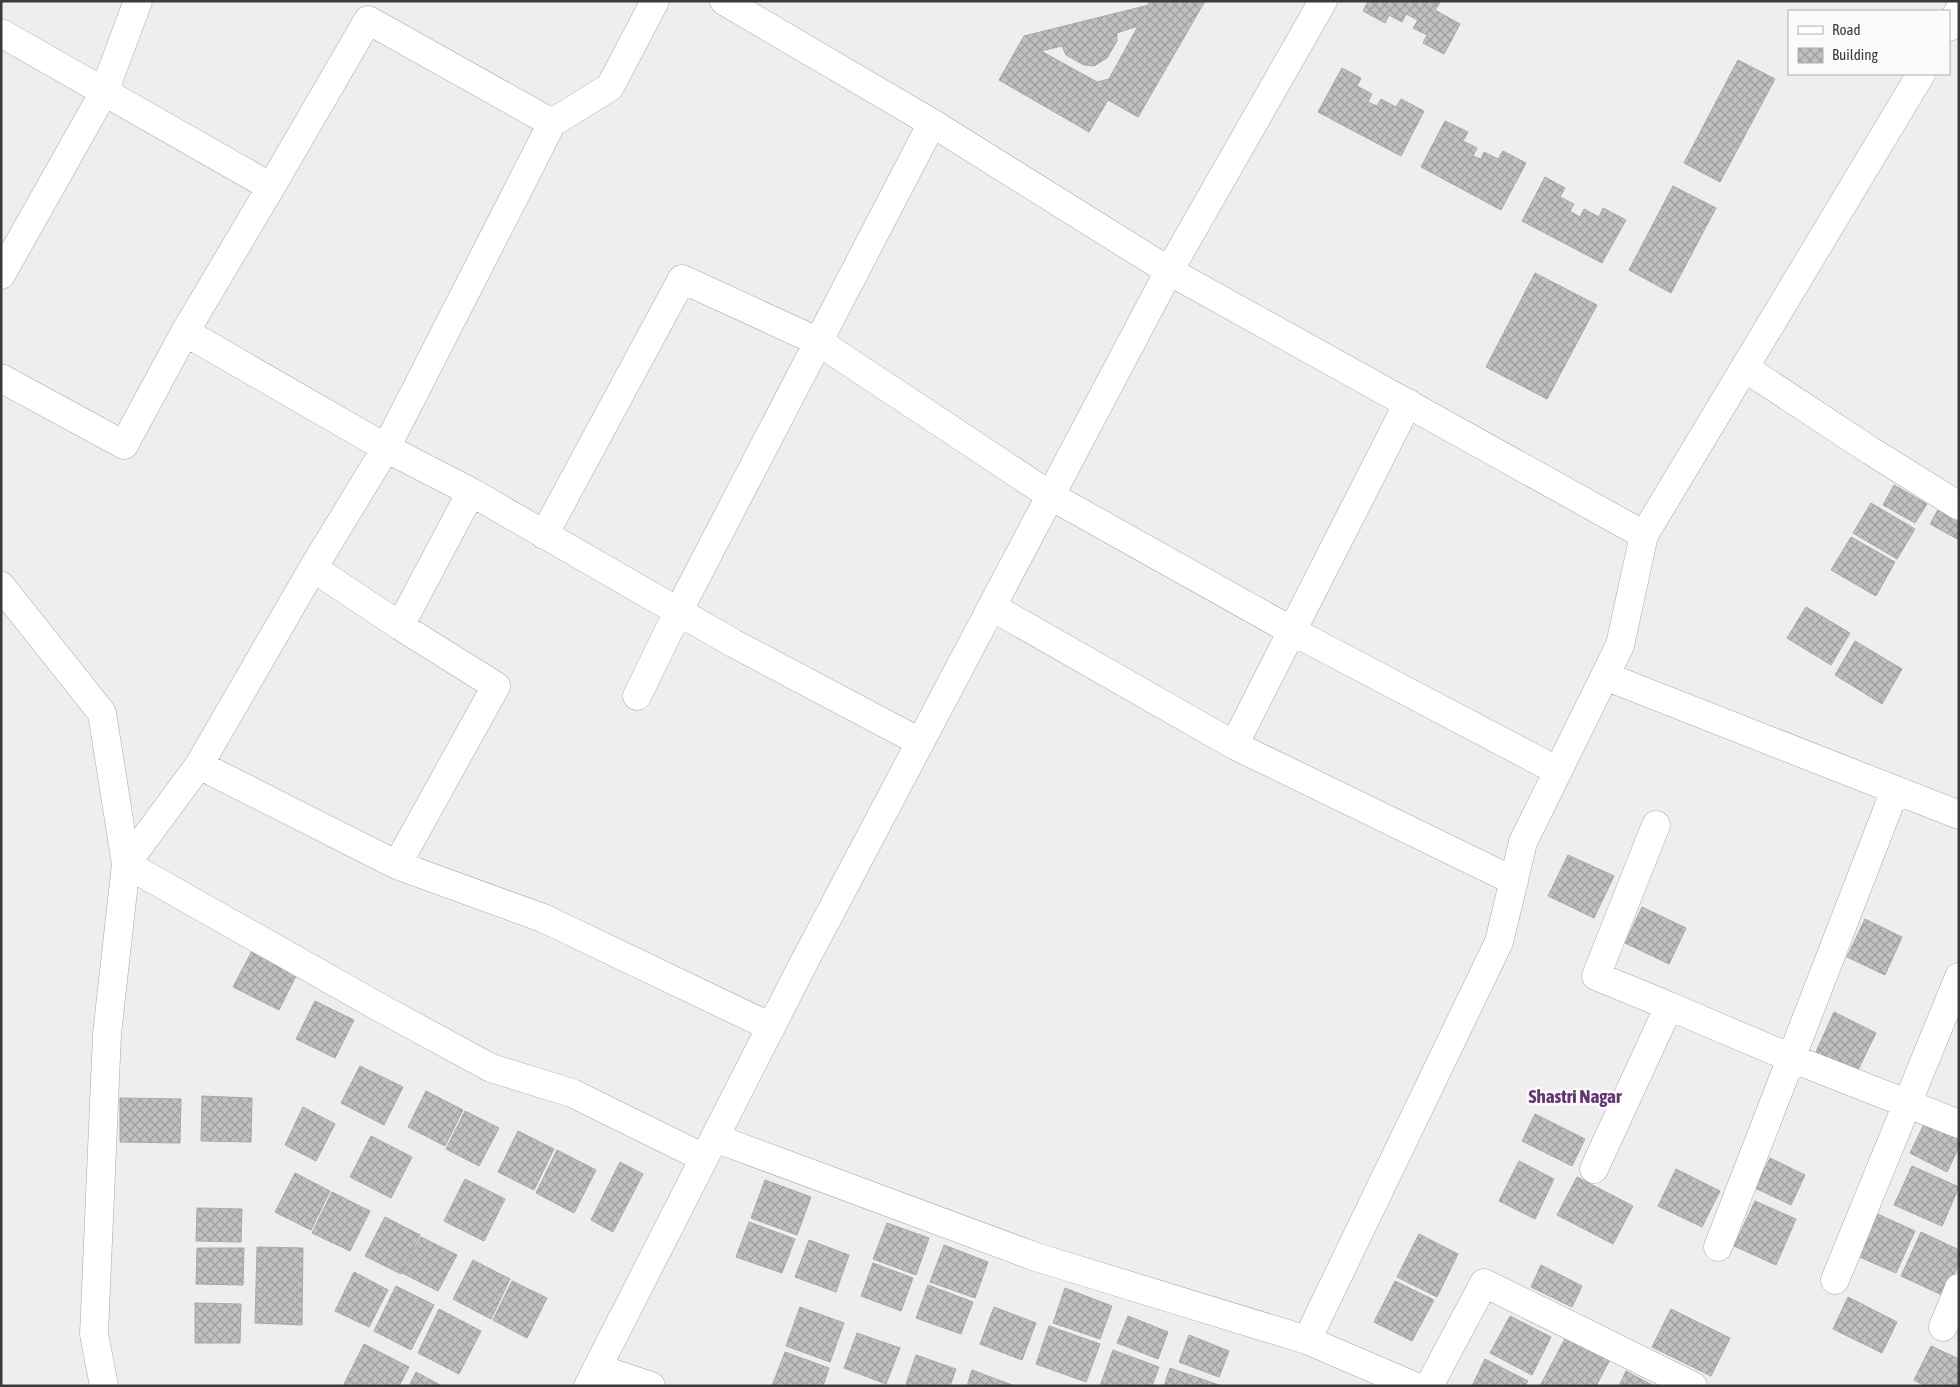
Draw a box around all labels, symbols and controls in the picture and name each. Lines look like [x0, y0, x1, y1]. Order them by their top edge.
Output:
legend [1788, 10, 1950, 75]
text: Road [1832, 21, 1861, 38]
text: Building [1832, 46, 1878, 63]
district label: Shastri Nagar [1528, 1085, 1622, 1107]

